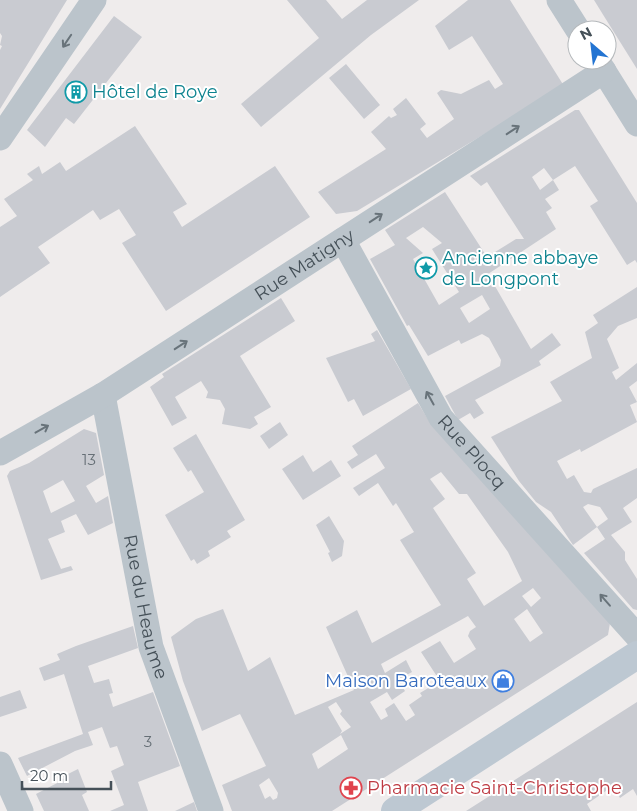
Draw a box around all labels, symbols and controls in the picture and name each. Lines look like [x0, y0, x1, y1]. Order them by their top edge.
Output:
north arrow [567, 20, 617, 70]
text: N [577, 23, 595, 44]
one-way arrow [62, 33, 72, 47]
building icon: Hôtel de Roye [64, 80, 88, 104]
place label: Hôtel de Roye [92, 81, 218, 103]
one-way arrow [505, 125, 519, 135]
one-way arrow [369, 213, 383, 223]
street label: Rue Matigny [250, 224, 359, 305]
place label: Ancienne abbaye de Longpont [442, 247, 598, 290]
place icon: Ancienne abbaye de Longpont [414, 256, 438, 280]
one-way arrow [174, 339, 188, 350]
one-way arrow [425, 391, 434, 406]
street label: Rue Plocq [433, 411, 511, 494]
one-way arrow [35, 424, 49, 434]
house number: 13 [82, 450, 96, 469]
street label: Rue du Heaume [119, 533, 173, 682]
one-way arrow [599, 593, 611, 606]
shop icon: Maison Baroteaux [491, 669, 515, 693]
place label: Maison Baroteaux [325, 670, 487, 692]
house number: 3 [144, 732, 152, 751]
scale bar [22, 758, 111, 790]
text: 20 m [30, 766, 68, 785]
pharmacy icon: Pharmacie Saint-Christophe [339, 776, 363, 800]
place label: Pharmacie Saint-Christophe [367, 777, 622, 799]

